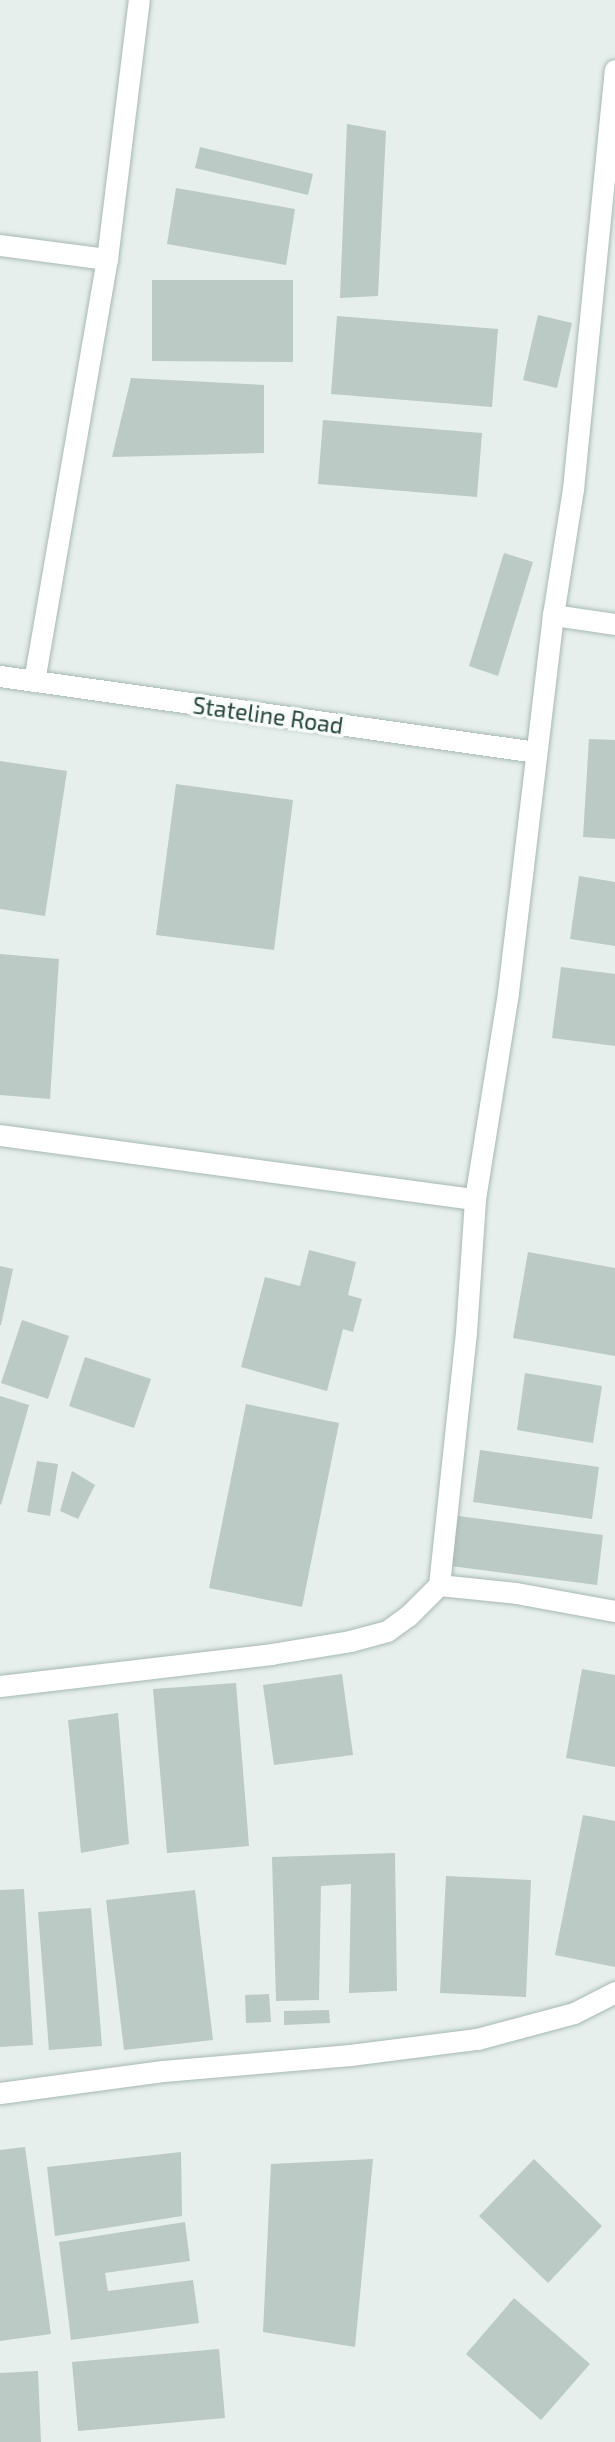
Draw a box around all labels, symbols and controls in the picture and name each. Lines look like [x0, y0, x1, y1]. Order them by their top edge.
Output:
street label: Stateline Road [191, 691, 345, 739]

